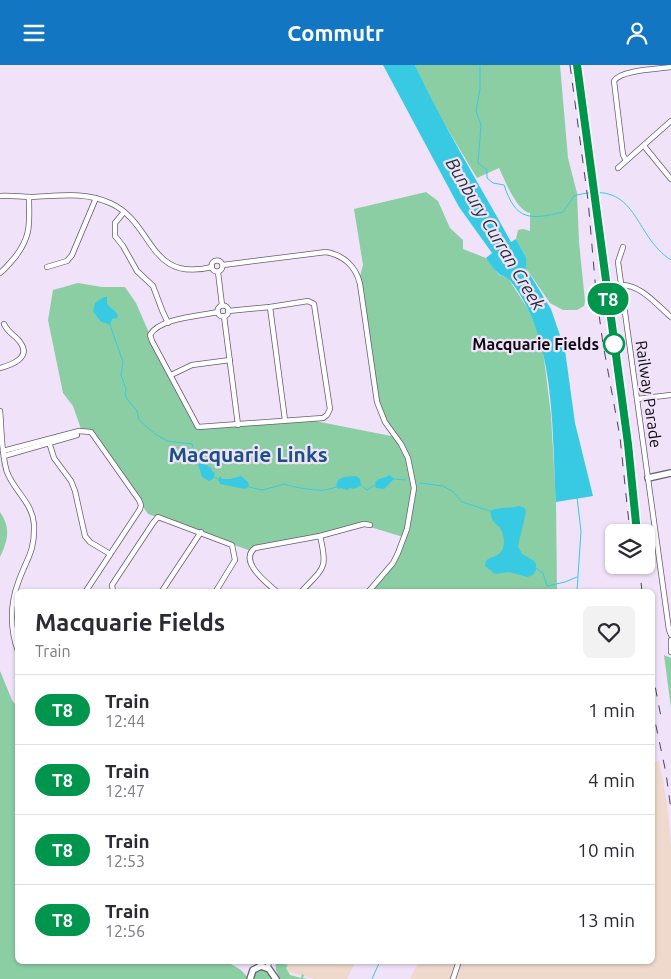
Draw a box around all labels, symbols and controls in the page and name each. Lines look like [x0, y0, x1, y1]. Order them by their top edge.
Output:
icon: menu [20, 19, 48, 47]
icon: person [623, 19, 651, 47]
text: Commutr [287, 20, 384, 45]
water label: Bunbury Curran Creek [442, 154, 550, 314]
line badge: T8 [586, 283, 630, 315]
text: T8 [598, 289, 618, 309]
marker: Macquarie Fields [603, 333, 625, 355]
place label: Macquarie Fields [472, 335, 599, 353]
street label: Railway Parade [633, 339, 665, 449]
district label: Macquarie Links [168, 442, 328, 466]
map controls [605, 524, 655, 574]
button: layers [605, 524, 655, 574]
button: heart [583, 606, 635, 658]
text: Macquarie Fields [35, 609, 225, 636]
text: Train [35, 642, 71, 660]
text: Train [105, 690, 150, 712]
text: 1 min [588, 699, 635, 721]
text: T8 [52, 700, 73, 720]
text: 12:44 [105, 712, 145, 730]
text: Train [105, 760, 150, 782]
text: 4 min [588, 769, 635, 791]
text: T8 [52, 770, 73, 790]
text: 12:47 [105, 782, 145, 800]
text: Train [105, 830, 150, 852]
text: 10 min [577, 839, 635, 861]
text: T8 [52, 840, 73, 860]
text: 12:53 [105, 852, 145, 870]
text: Train [105, 900, 150, 922]
text: 13 min [577, 909, 635, 931]
text: T8 [52, 910, 73, 930]
text: 12:56 [105, 922, 145, 940]

